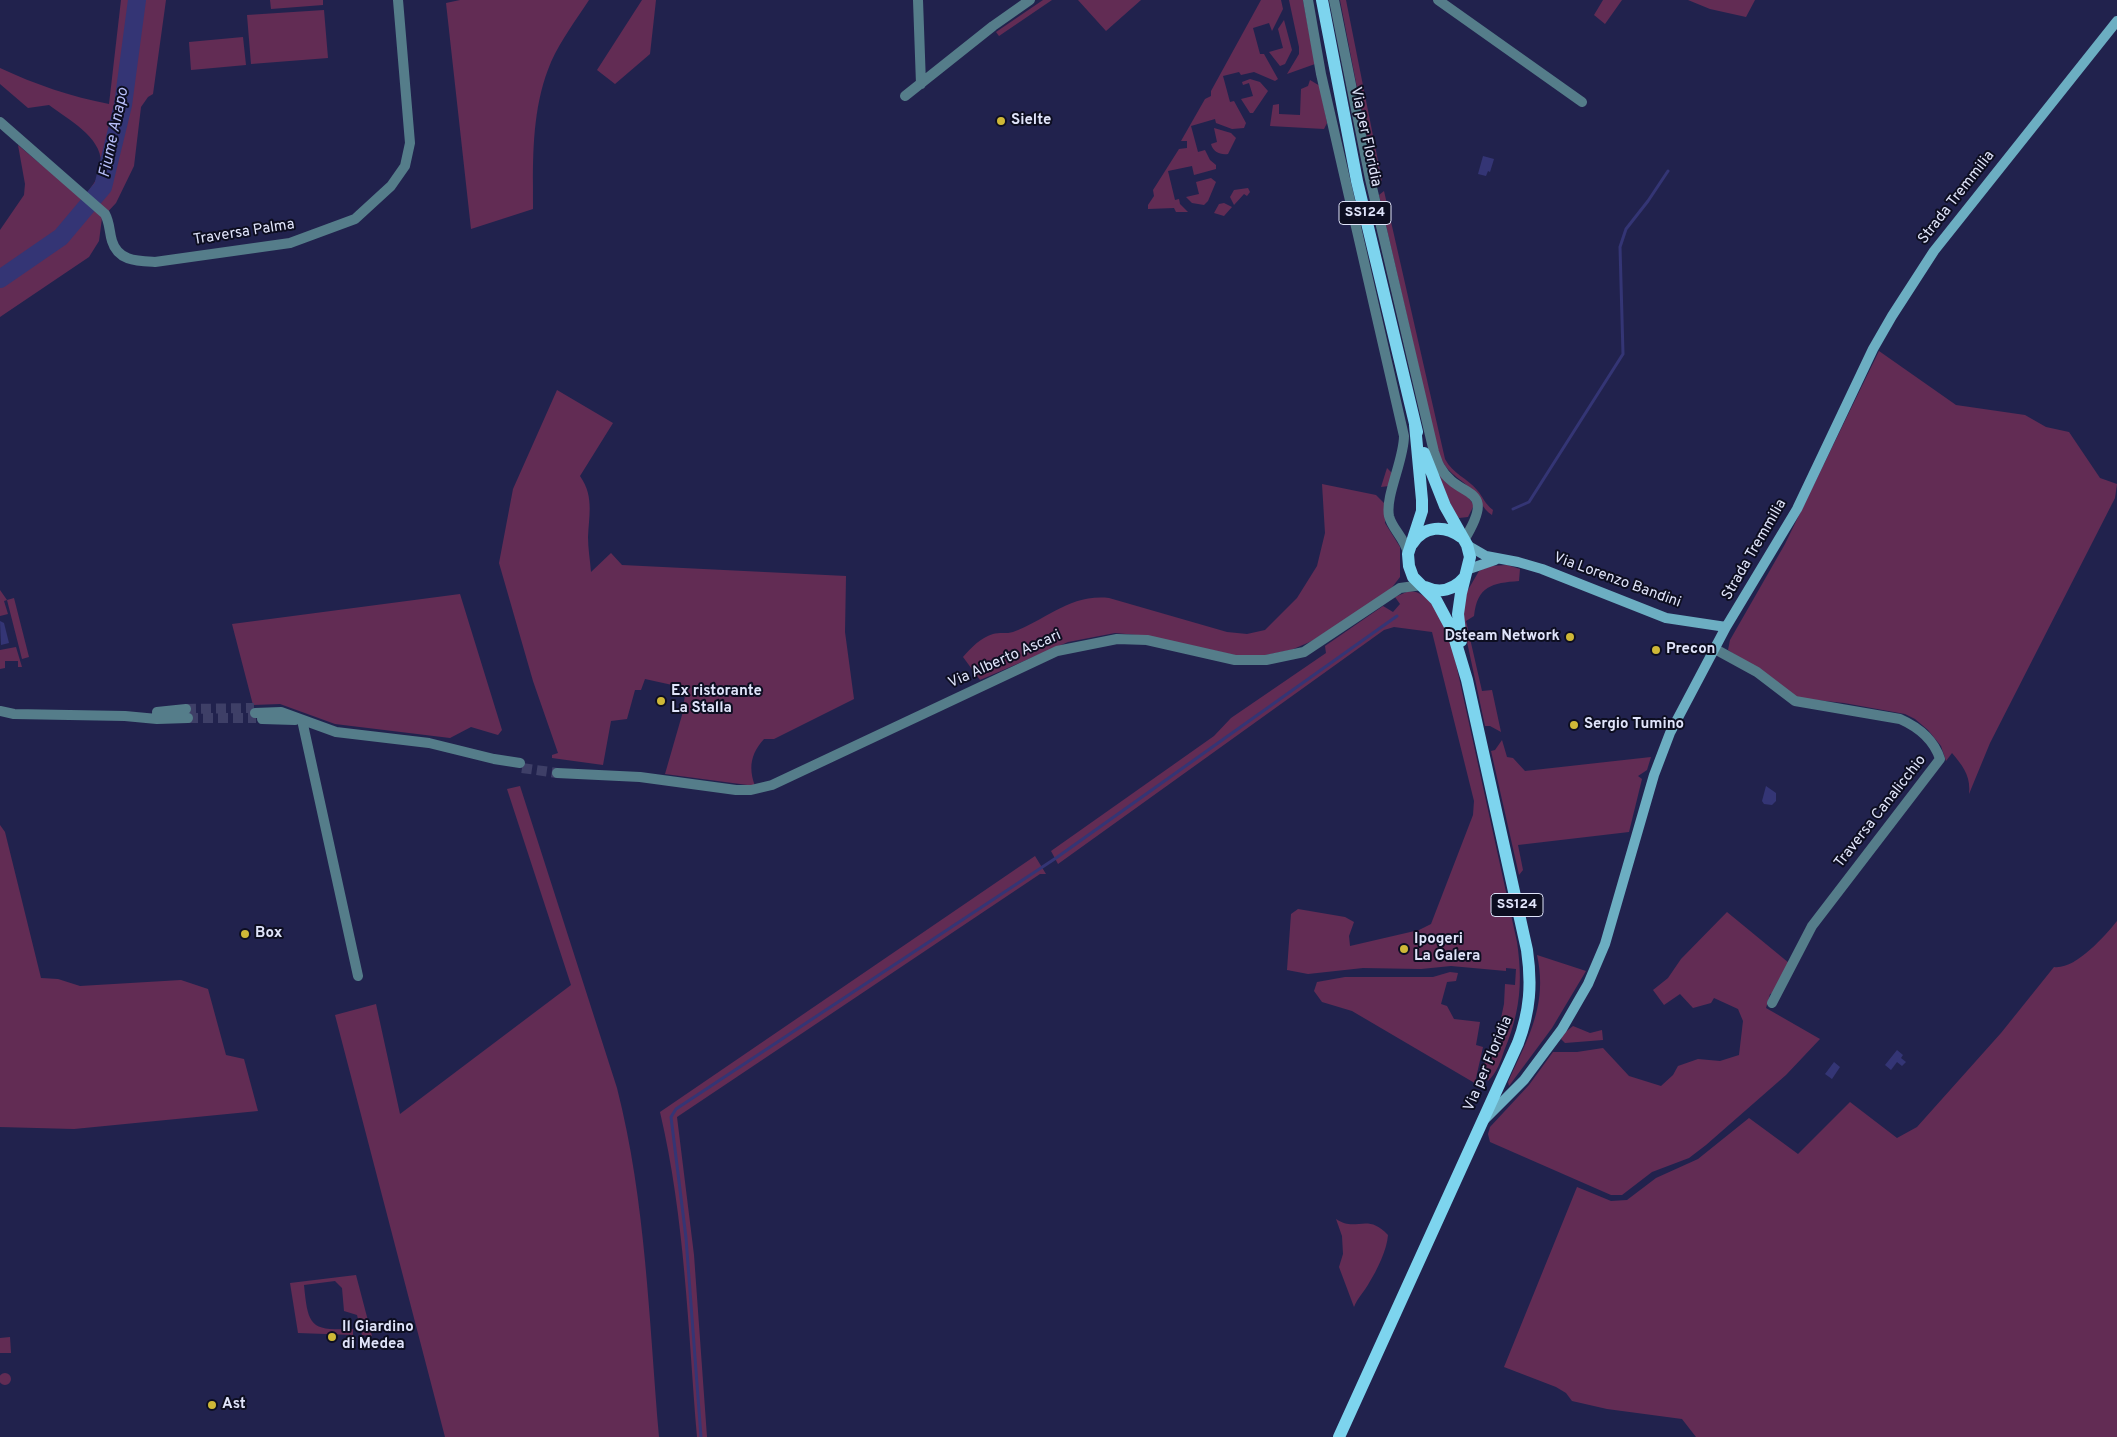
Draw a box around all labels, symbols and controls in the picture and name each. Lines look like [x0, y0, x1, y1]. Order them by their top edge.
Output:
street label: Via per Floridia [1346, 85, 1384, 189]
water label: Fiume Anapo [96, 86, 134, 180]
place label: Sielte [1011, 112, 1051, 130]
marker: Sielte [995, 115, 1007, 127]
street label: Strada Tremmilia [1915, 148, 1999, 248]
road number: SS124 [1339, 202, 1391, 224]
street label: Traversa Palma [192, 216, 296, 250]
street label: Strada Tremmilia [1719, 496, 1791, 604]
street label: Via Lorenzo Bandini [1551, 550, 1683, 612]
street label: Via Alberto Ascari [946, 627, 1064, 693]
place label: Dsteam Network [1444, 628, 1560, 646]
marker: Dsteam Network [1564, 631, 1576, 643]
place label: Precon [1666, 641, 1715, 659]
marker: Precon [1650, 644, 1662, 656]
place label: Ex ristorante La Stalla [671, 683, 762, 718]
marker: Ex ristorante La Stalla [655, 695, 667, 707]
place label: Sergio Tumino [1584, 716, 1684, 734]
marker: Sergio Tumino [1568, 719, 1580, 731]
street label: Traversa Canalicchio [1831, 752, 1931, 872]
road number: SS124 [1491, 894, 1543, 916]
place label: Box [255, 925, 282, 943]
marker: Box [239, 928, 251, 940]
place label: Ipogeri La Galera [1414, 931, 1480, 966]
marker: Ipogeri La Galera [1398, 943, 1410, 955]
street label: Via per Floridia [1461, 1014, 1517, 1114]
place label: Il Giardino di Medea [342, 1319, 414, 1354]
marker: Il Giardino di Medea [326, 1331, 338, 1343]
place label: Ast [222, 1396, 246, 1414]
marker: Ast [206, 1399, 218, 1411]

